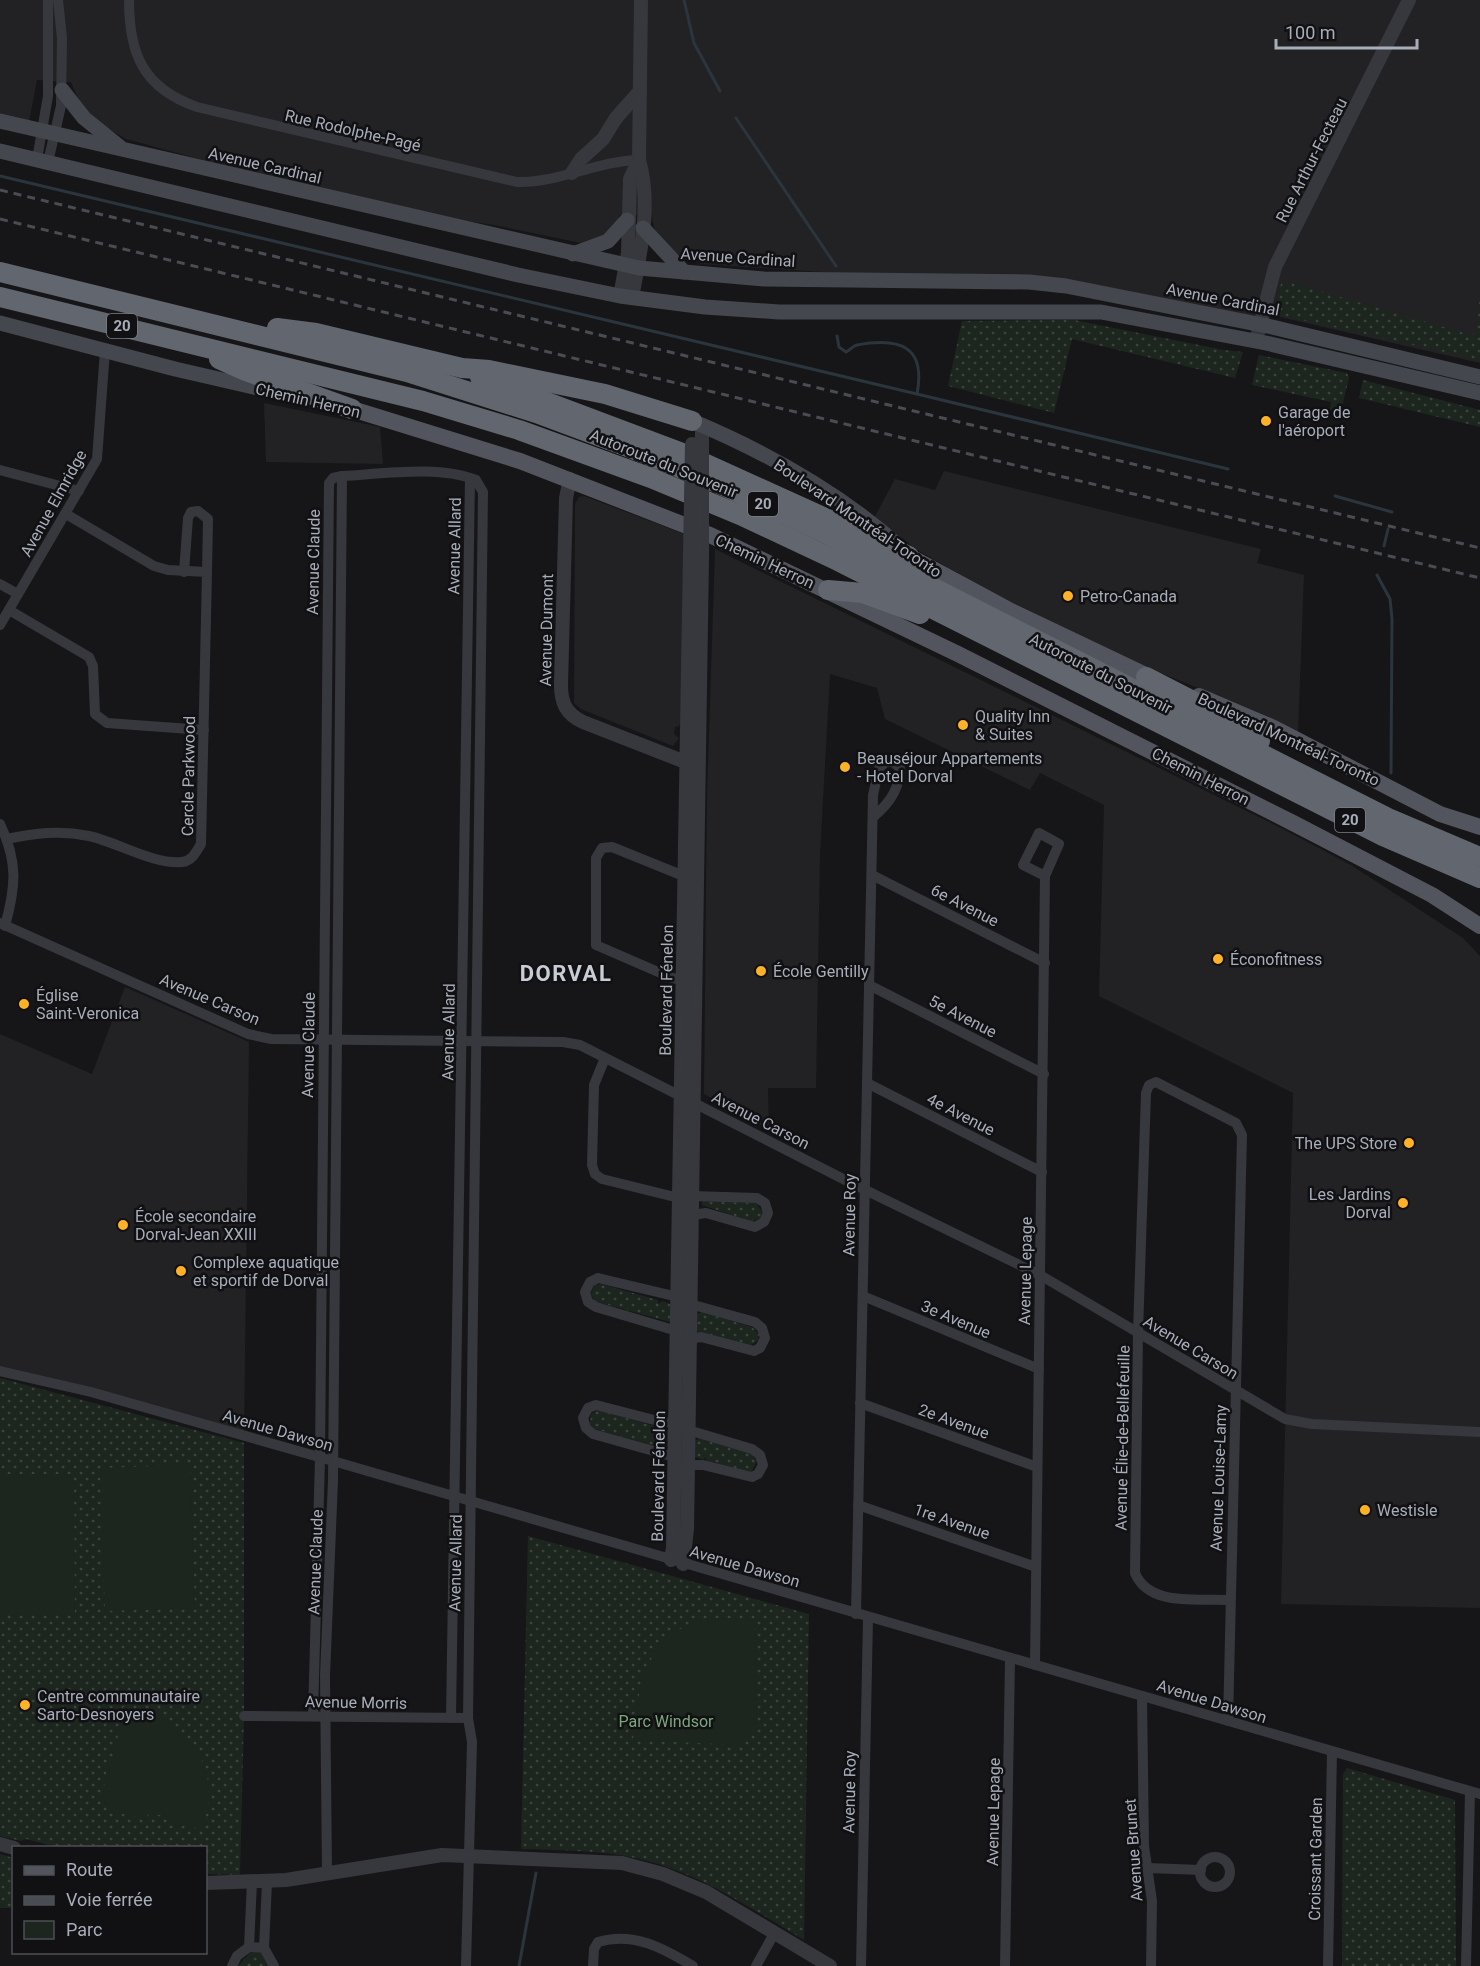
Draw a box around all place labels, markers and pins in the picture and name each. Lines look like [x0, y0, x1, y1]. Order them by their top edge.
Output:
place label: Garage de l'aéroport [1278, 403, 1350, 440]
marker: Garage de l'aéroport [1259, 414, 1273, 428]
place label: Petro-Canada [1080, 587, 1177, 606]
marker: Petro-Canada [1061, 589, 1075, 603]
place label: Quality Inn & Suites [975, 707, 1050, 744]
marker: Quality Inn & Suites [956, 718, 970, 732]
place label: Beauséjour Appartements - Hotel Dorval [857, 749, 1042, 786]
marker: Beauséjour Appartements - Hotel Dorval [838, 760, 852, 774]
place label: Éconofitness [1230, 950, 1322, 969]
marker: Éconofitness [1211, 952, 1225, 966]
place label: École Gentilly [773, 962, 869, 981]
marker: École Gentilly [754, 964, 768, 978]
place label: Église Saint-Veronica [36, 986, 139, 1023]
marker: Église Saint-Veronica [17, 997, 31, 1011]
place label: The UPS Store [1295, 1134, 1397, 1153]
marker: The UPS Store [1402, 1136, 1416, 1150]
place label: Les Jardins Dorval [1309, 1185, 1391, 1222]
marker: Les Jardins Dorval [1396, 1196, 1410, 1210]
place label: École secondaire Dorval-Jean XXIII [135, 1207, 257, 1244]
marker: École secondaire Dorval-Jean XXIII [116, 1218, 130, 1232]
place label: Complexe aquatique et sportif de Dorval [193, 1253, 339, 1290]
marker: Complexe aquatique et sportif de Dorval [174, 1264, 188, 1278]
place label: Westisle [1377, 1501, 1437, 1520]
marker: Westisle [1358, 1503, 1372, 1517]
place label: Centre communautaire Sarto-Desnoyers [37, 1687, 200, 1724]
marker: Centre communautaire Sarto-Desnoyers [18, 1698, 32, 1712]

